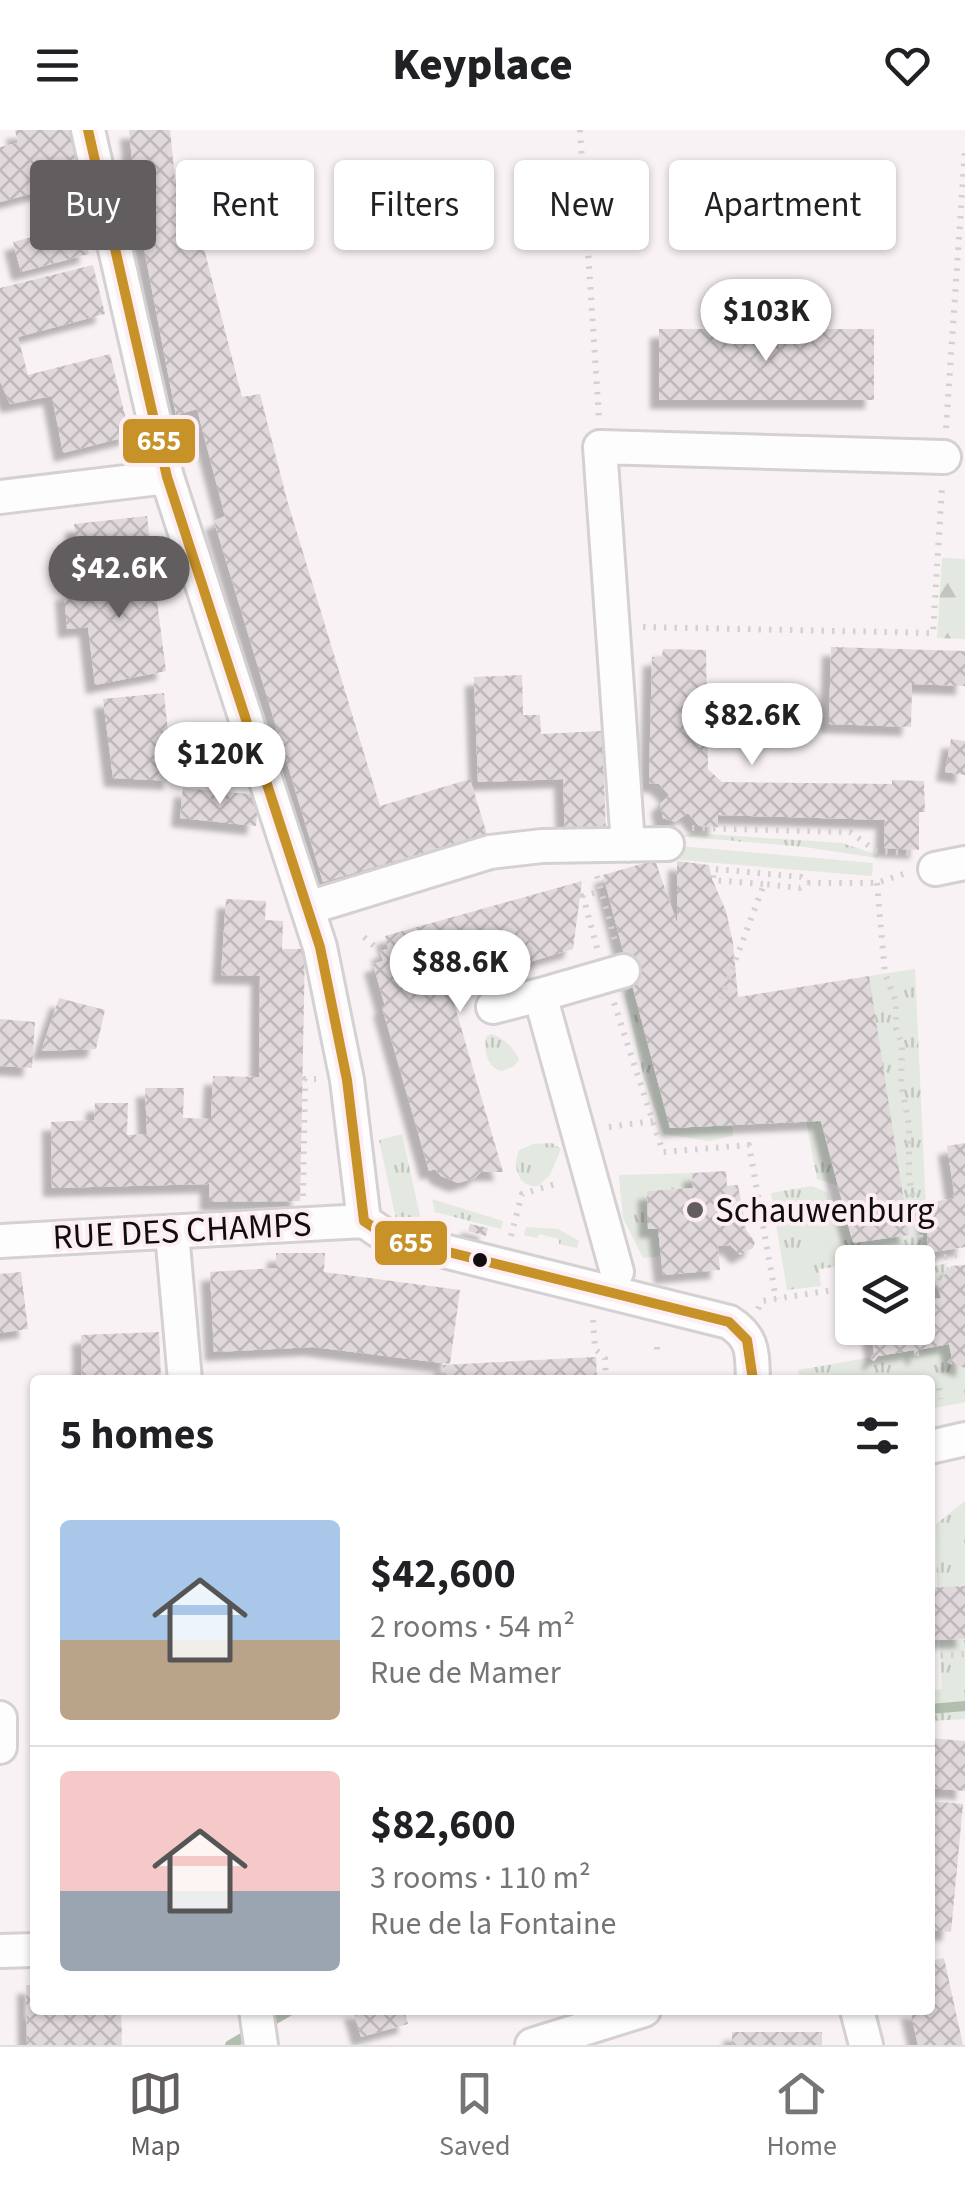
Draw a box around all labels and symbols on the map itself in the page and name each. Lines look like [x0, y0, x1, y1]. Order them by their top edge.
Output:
pin: $103K [696, 279, 836, 364]
line badge: 655 [121, 417, 197, 465]
text: 655 [137, 421, 181, 461]
pin: $42.6K [38, 536, 200, 621]
pin: $82.6K [671, 683, 833, 768]
pin: $120K [150, 722, 290, 807]
pin: $88.6K [379, 930, 541, 1015]
place label: Schauwenburg [715, 1186, 935, 1236]
street label: RUE DES CHAMPS [51, 1199, 313, 1263]
marker: Schauwenburg [684, 1199, 706, 1221]
line badge: 655 [373, 1219, 449, 1267]
text: 655 [389, 1223, 433, 1263]
unlabelled marker [470, 1250, 490, 1270]

